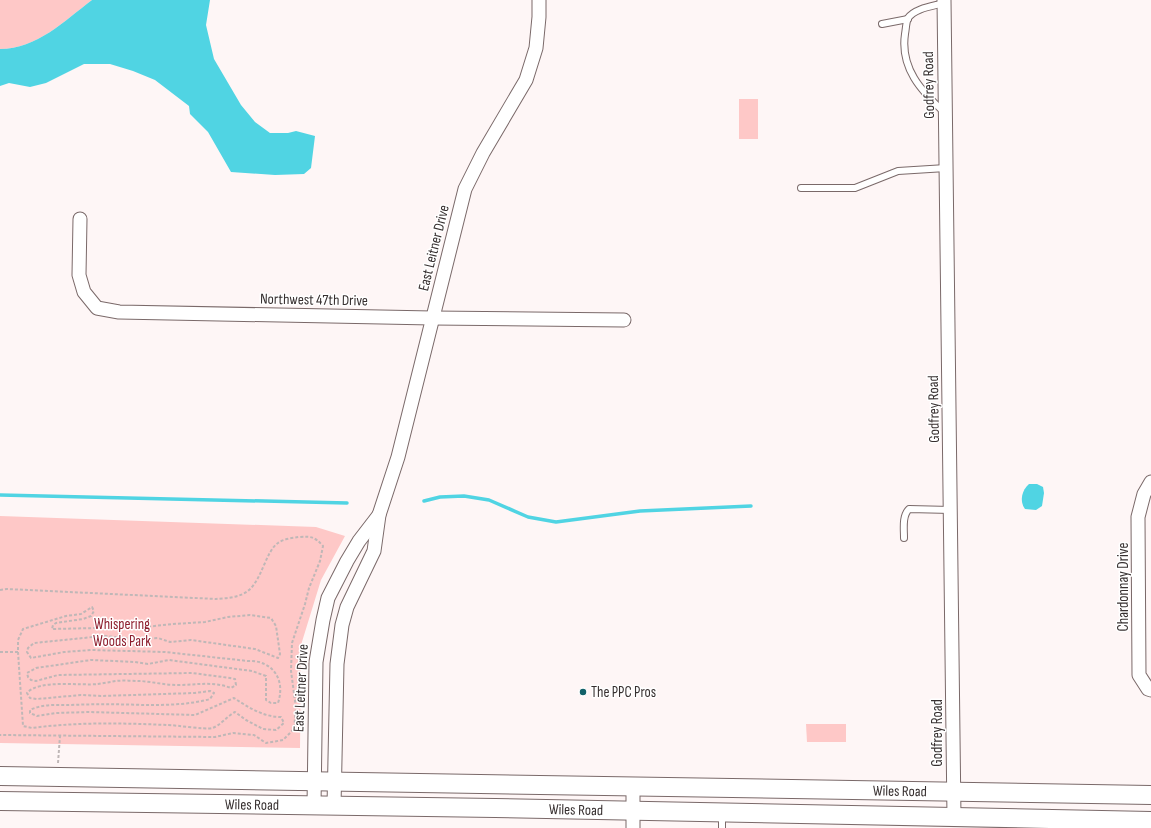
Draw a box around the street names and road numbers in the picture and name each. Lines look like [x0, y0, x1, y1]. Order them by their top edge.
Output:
street label: Godfrey Road [919, 51, 939, 119]
street label: East Leitner Drive [414, 203, 454, 293]
street label: Northwest 47th Drive [260, 290, 368, 310]
street label: Godfrey Road [924, 375, 944, 443]
street label: Chardonnay Drive [1114, 543, 1133, 631]
street label: East Leitner Drive [289, 643, 313, 733]
street label: Godfrey Road [928, 699, 947, 767]
street label: Wiles Road [873, 781, 927, 801]
street label: Wiles Road [225, 795, 279, 814]
street label: Wiles Road [549, 800, 603, 820]

